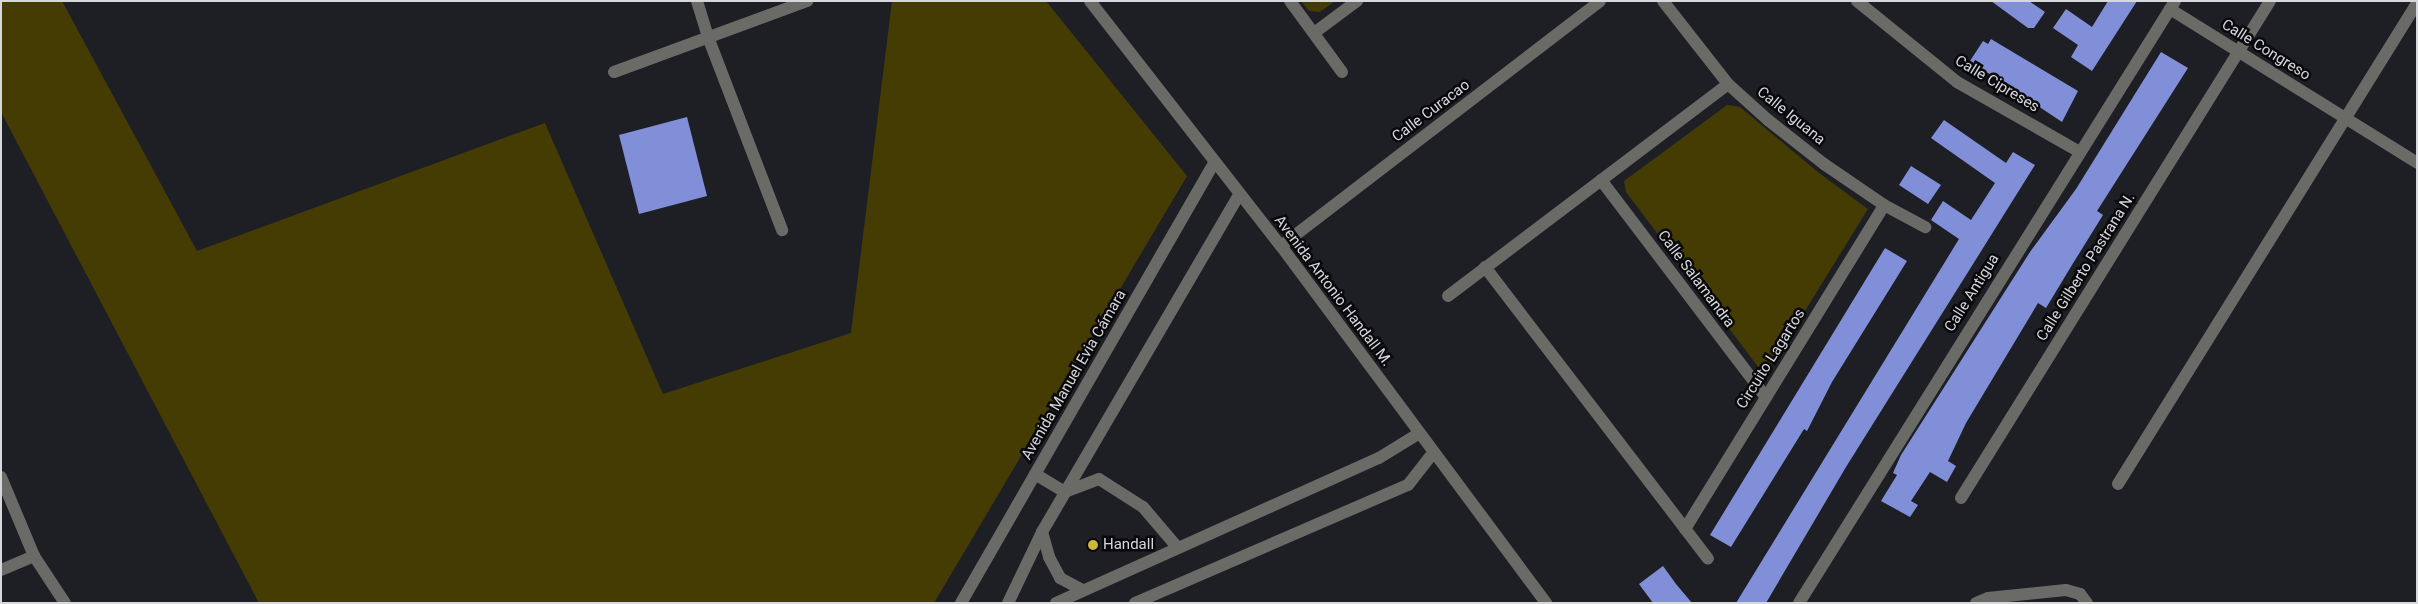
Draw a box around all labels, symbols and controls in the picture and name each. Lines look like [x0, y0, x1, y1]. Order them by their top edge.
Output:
street label: Calle Congreso [2218, 16, 2314, 84]
street label: Calle Cipreses [1952, 52, 2042, 116]
street label: Calle Curacao [1389, 76, 1473, 146]
street label: Calle Iguana [1753, 83, 1829, 149]
street label: Calle Gilberto Pastrana N. [2033, 190, 2139, 344]
street label: Avenida Antonio Handall M. [1270, 212, 1396, 370]
street label: Calle Salamandra [1654, 227, 1738, 331]
street label: Calle Antigua [1941, 251, 2003, 335]
street label: Avenida Manuel Evia Cámara [1018, 287, 1130, 463]
street label: Circuito Lagartos [1733, 306, 1809, 412]
place label: Handall [1103, 536, 1154, 554]
marker: Handall [1087, 539, 1099, 551]

